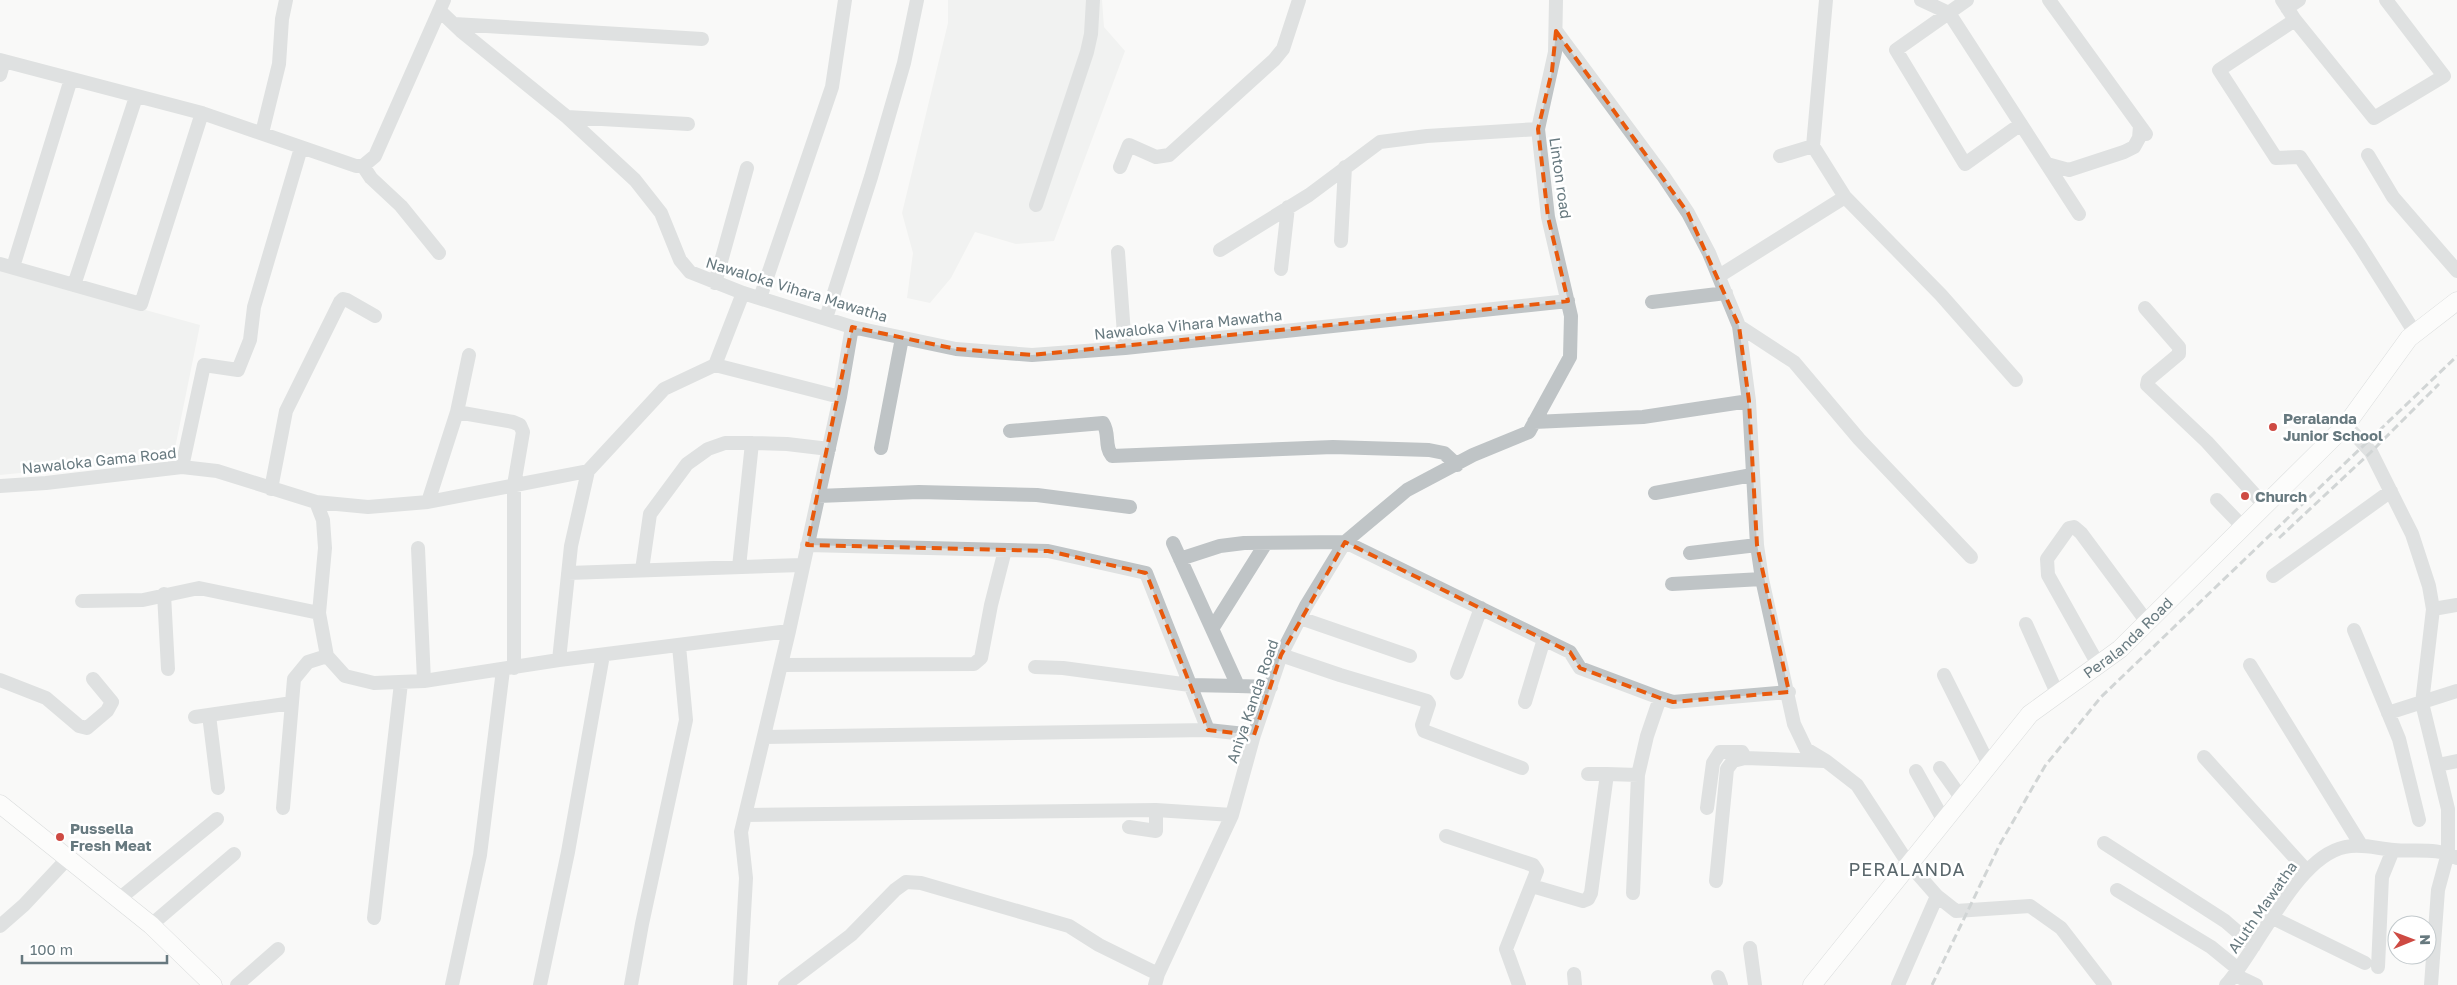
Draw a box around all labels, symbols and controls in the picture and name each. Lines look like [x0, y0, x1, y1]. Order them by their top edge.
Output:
street label: Linton road [1546, 136, 1576, 220]
street label: Nawaloka Vihara Mawatha [704, 253, 890, 325]
street label: Nawaloka Vihara Mawatha [1093, 305, 1283, 343]
place label: Peralanda Junior School [2283, 409, 2383, 444]
marker: Peralanda Junior School [2267, 421, 2279, 433]
street label: Nawaloka Gama Road [21, 443, 177, 477]
place label: Church [2255, 487, 2307, 505]
marker: Church [2239, 490, 2251, 502]
street label: Peralanda Road [2079, 593, 2176, 682]
street label: Aniya Kanda Road [1222, 637, 1282, 765]
place label: Pussella Fresh Meat [70, 819, 152, 854]
marker: Pussella Fresh Meat [54, 831, 66, 843]
district label: PERALANDA [1849, 858, 1965, 880]
street label: Aluth Mawatha [2224, 858, 2300, 956]
north arrow [2387, 915, 2437, 965]
scale bar [22, 932, 168, 964]
text: N [2417, 934, 2434, 945]
text: 100 m [30, 940, 73, 958]

